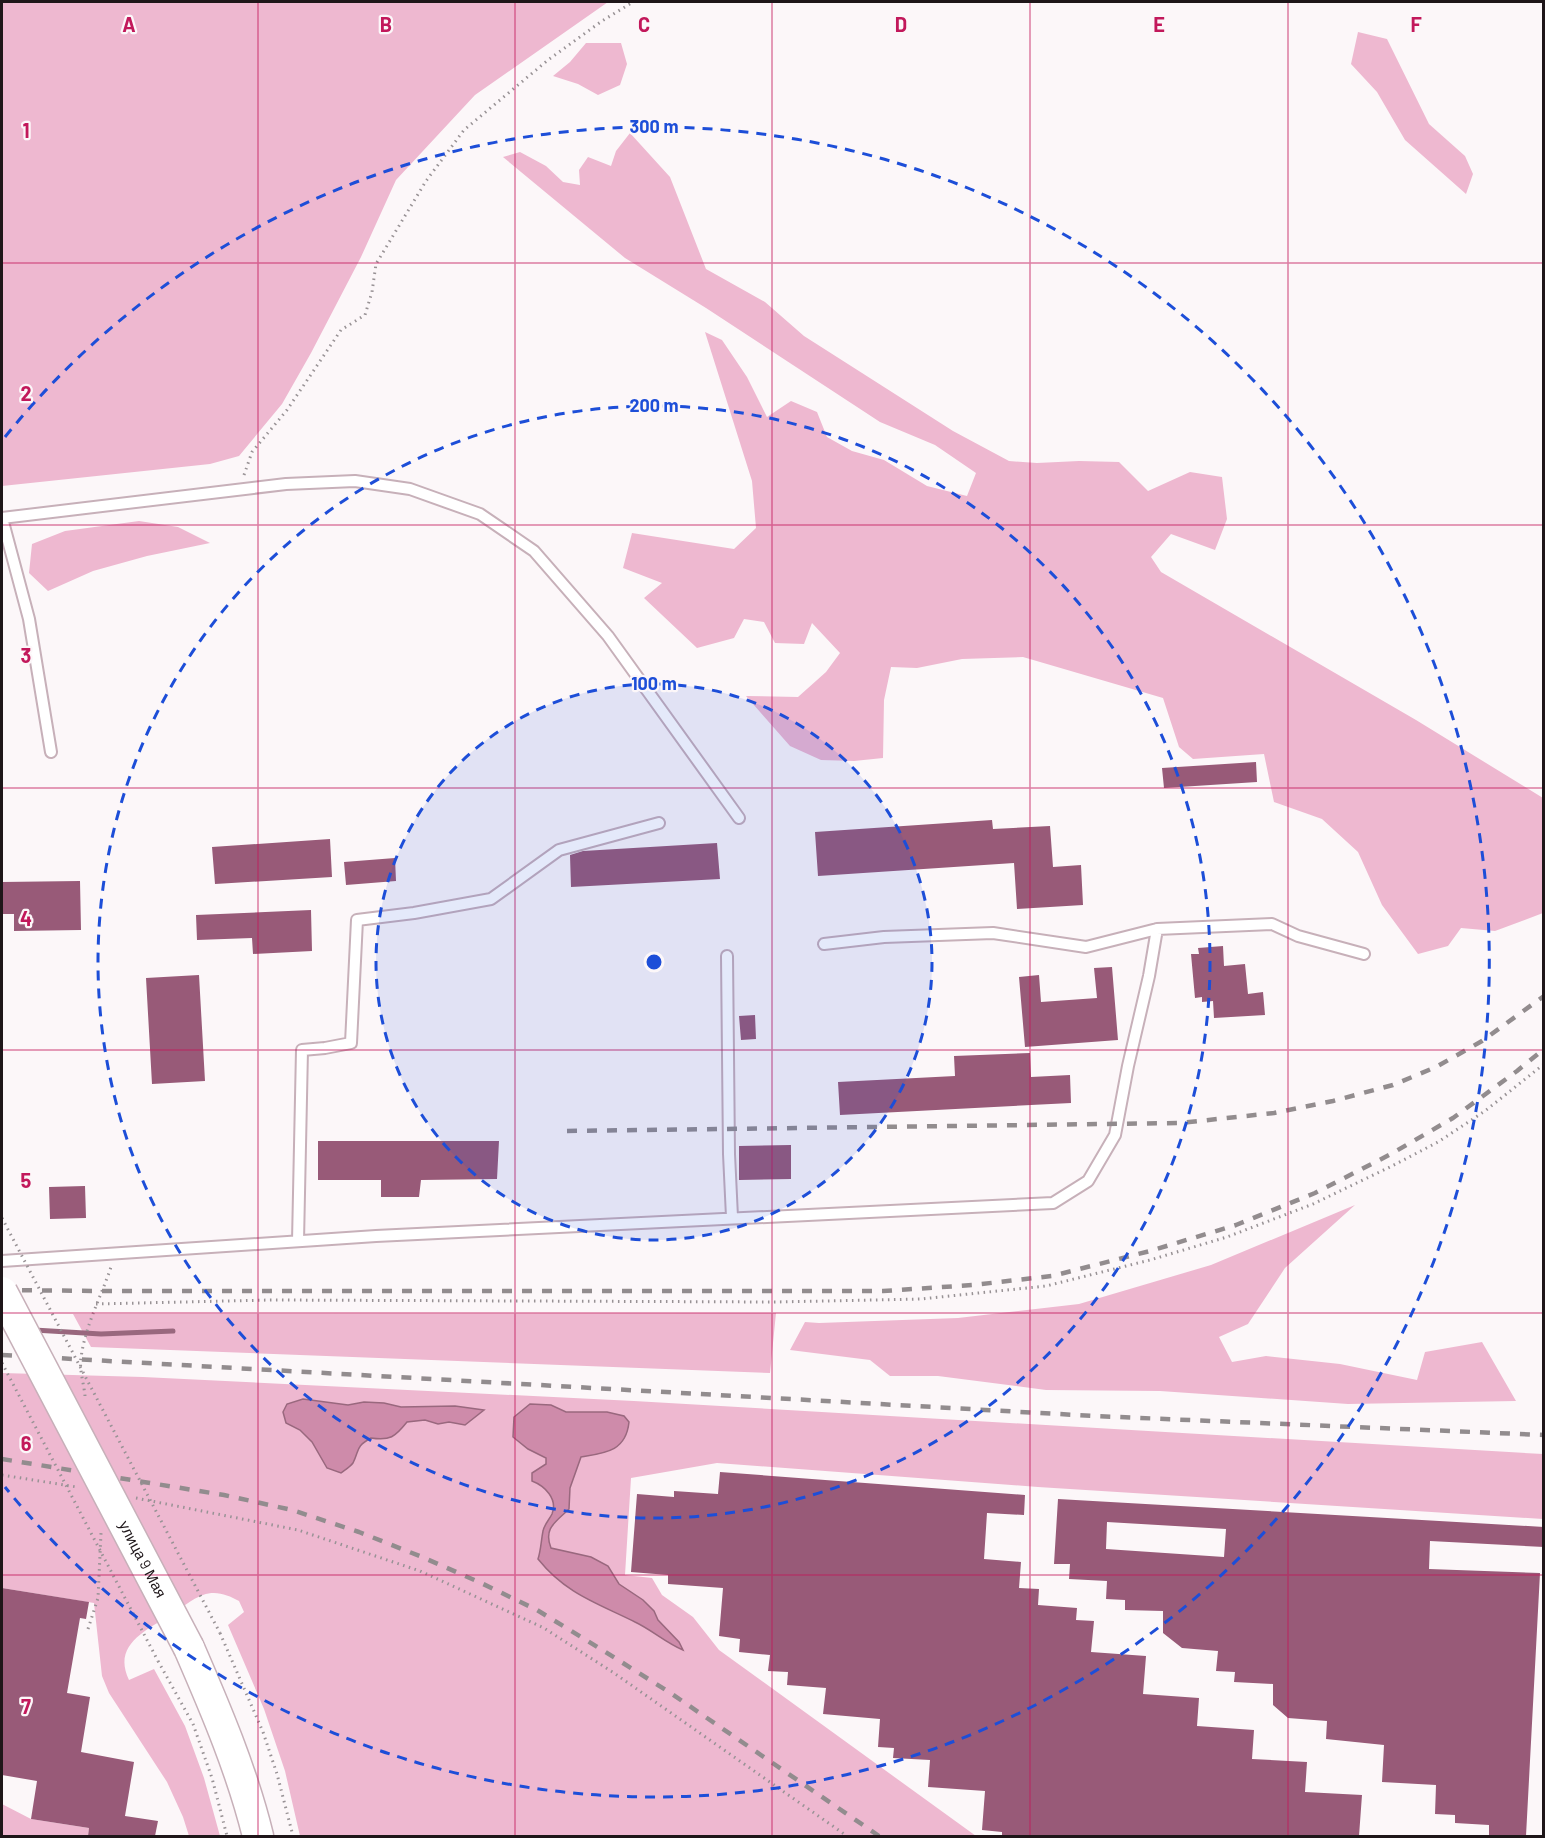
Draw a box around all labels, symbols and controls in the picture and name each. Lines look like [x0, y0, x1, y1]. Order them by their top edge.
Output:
text: A [122, 12, 136, 36]
text: B [380, 12, 392, 36]
text: C [638, 12, 650, 36]
text: D [895, 12, 907, 36]
text: E [1153, 12, 1165, 36]
text: F [1410, 12, 1422, 36]
text: 300 m [630, 115, 678, 137]
text: 1 [22, 118, 30, 142]
text: 2 [20, 381, 32, 405]
text: 200 m [629, 394, 679, 416]
text: 3 [21, 643, 31, 667]
text: 100 m [631, 672, 677, 694]
text: 4 [20, 906, 32, 930]
centre of rings [644, 952, 664, 972]
text: 5 [21, 1168, 32, 1192]
text: 6 [21, 1431, 32, 1455]
street label: улица 9 Мая [116, 1517, 171, 1600]
text: 7 [21, 1694, 31, 1718]

